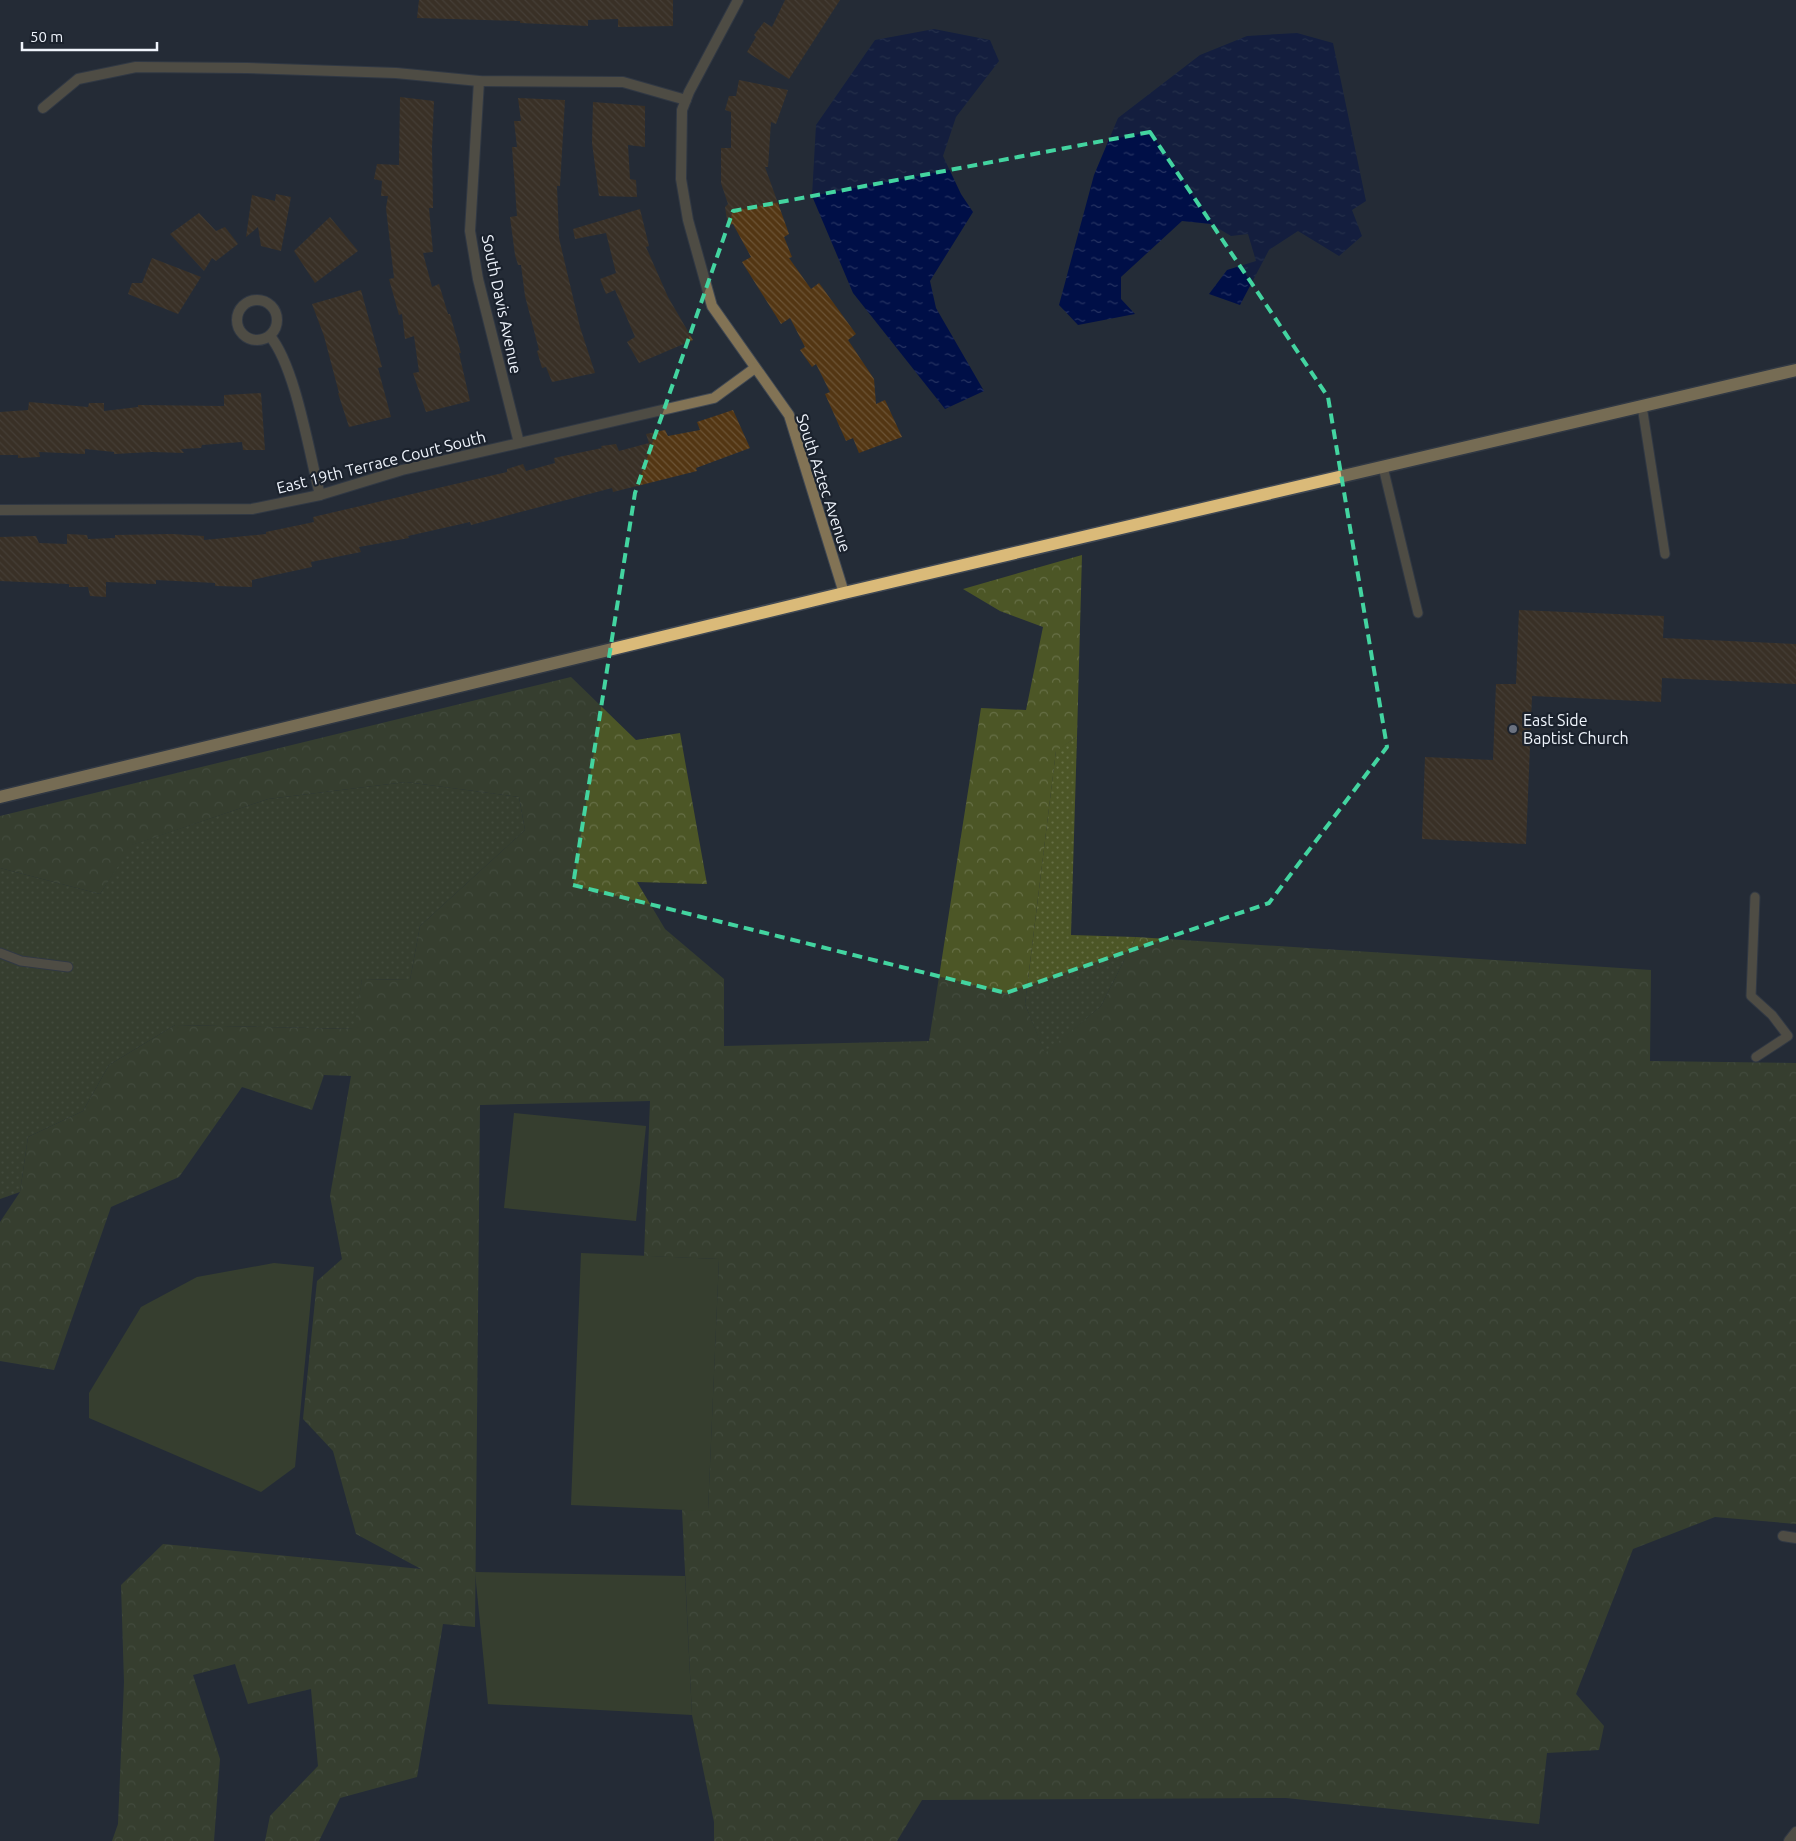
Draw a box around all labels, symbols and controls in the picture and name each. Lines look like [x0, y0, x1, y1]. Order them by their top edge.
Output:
scale bar [22, 20, 158, 52]
text: 50 m [30, 28, 63, 45]
street label: South Davis Avenue [478, 233, 526, 375]
street label: South Aztec Avenue [793, 412, 855, 554]
street label: East 19th Terrace Court South [275, 427, 487, 497]
place label: East Side Baptist Church [1523, 711, 1629, 747]
marker: East Side Baptist Church [1507, 723, 1519, 735]

